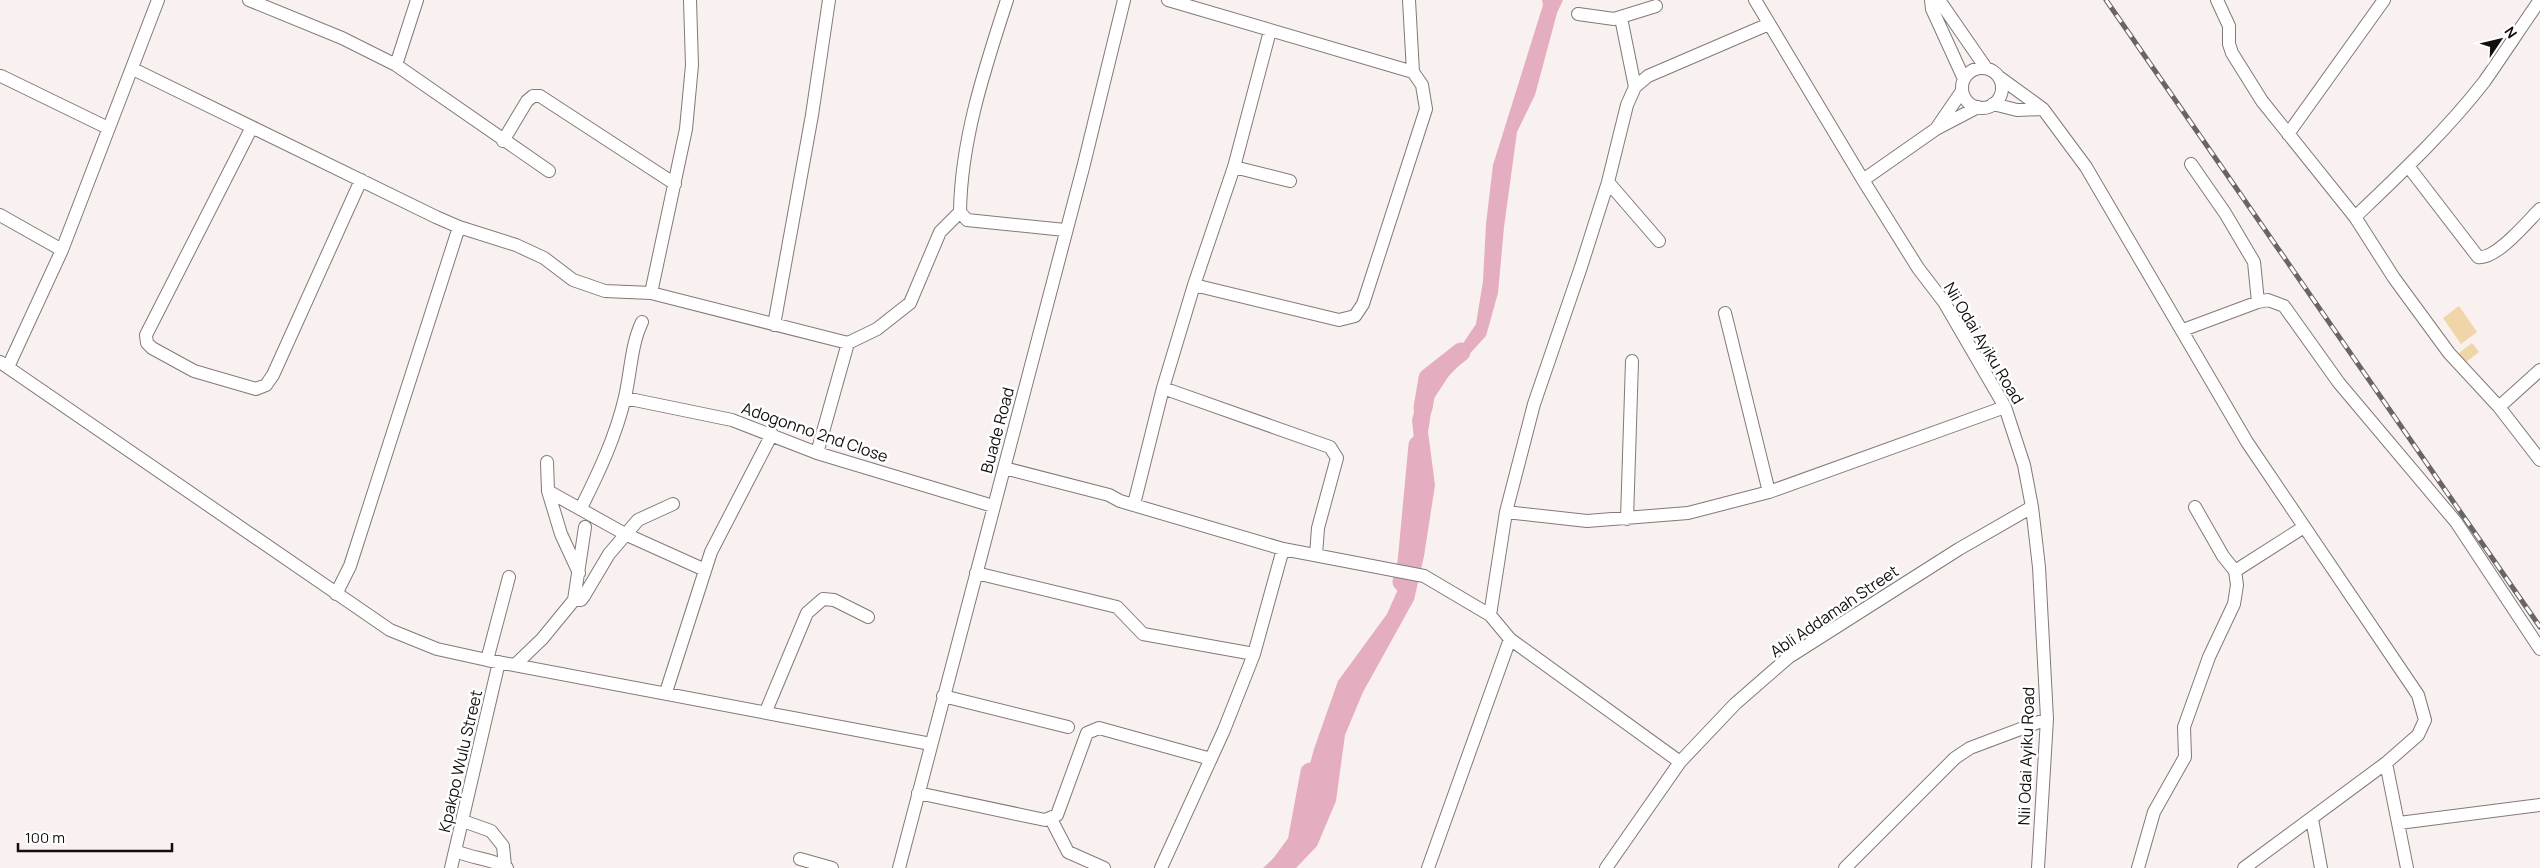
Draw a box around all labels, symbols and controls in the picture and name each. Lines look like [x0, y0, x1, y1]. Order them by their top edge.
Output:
north arrow [2475, 15, 2525, 65]
text: N [2500, 23, 2522, 42]
street label: Nii Odai Ayiku Road [1939, 278, 2029, 408]
street label: Buade Road [975, 385, 1019, 475]
street label: Adogonno 2nd Close [739, 397, 891, 467]
street label: Abli Addamah Street [1765, 560, 1903, 662]
street label: Nii Odai Ayiku Road [2013, 686, 2039, 826]
street label: Kpakpo Wulu Street [433, 688, 487, 834]
scale bar [18, 820, 171, 852]
text: 100 m [25, 827, 65, 848]

